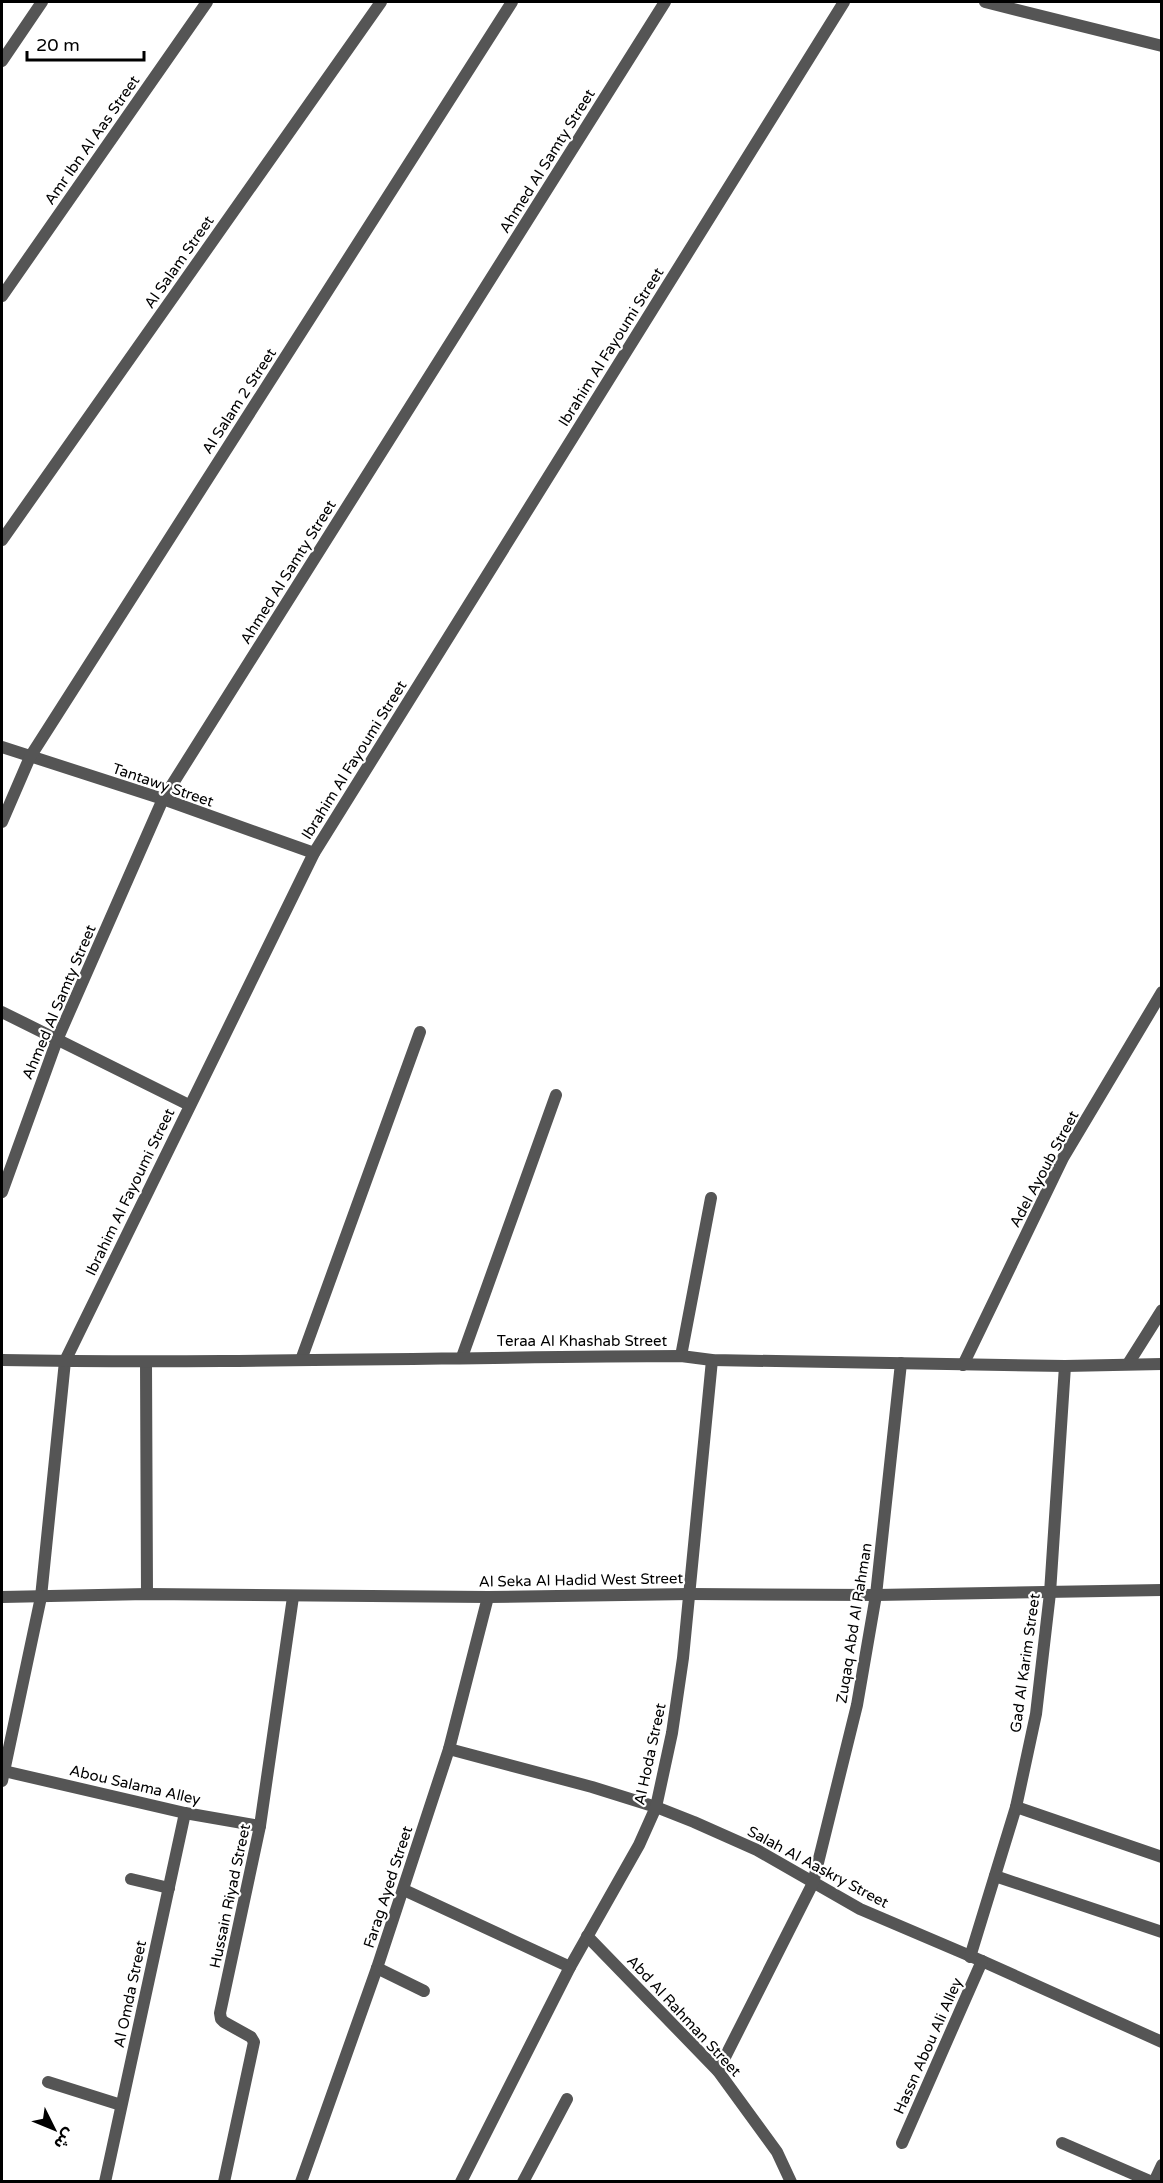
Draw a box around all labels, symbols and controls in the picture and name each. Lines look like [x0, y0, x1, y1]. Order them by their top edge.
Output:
scale bar [27, 24, 144, 62]
text: 20 m [36, 34, 80, 56]
street label: Amr Ibn Al Aas Street [41, 72, 144, 208]
street label: Ahmed Al Samty Street [495, 85, 599, 236]
street label: Al Salam Street [140, 212, 218, 312]
street label: Ibrahim Al Fayoumi Street [555, 264, 667, 430]
street label: Al Salam 2 Street [198, 345, 280, 457]
street label: Ahmed Al Samty Street [236, 496, 340, 647]
street label: Ibrahim Al Fayoumi Street [298, 677, 410, 843]
street label: Tantawy Street [110, 759, 216, 811]
street label: Ahmed Al Samty Street [18, 922, 100, 1082]
street label: Ibrahim Al Fayoumi Street [82, 1105, 178, 1279]
street label: Adel Ayoub Street [1006, 1107, 1083, 1230]
street label: Teraa Al Khashab Street [497, 1332, 668, 1350]
street label: Zuqaq Abd Al Rahman [832, 1541, 876, 1705]
street label: Al Seka Al Hadid West Street [479, 1569, 684, 1591]
street label: Gad Al Karim Street [1006, 1592, 1044, 1734]
street label: Al Hoda Street [630, 1701, 670, 1807]
street label: Abou Salama Alley [68, 1761, 202, 1809]
street label: Hussain Riyad Street [206, 1822, 254, 1970]
street label: Salah Al Aaskry Street [744, 1822, 892, 1912]
street label: Farag Ayed Street [360, 1823, 416, 1950]
street label: Al Omda Street [110, 1938, 150, 2049]
street label: Abd Al Rahman Street [623, 1952, 745, 2080]
street label: Hassn Abou Ali Alley [890, 1975, 966, 2117]
north arrow [24, 2099, 84, 2159]
text: ش [49, 2124, 79, 2153]

